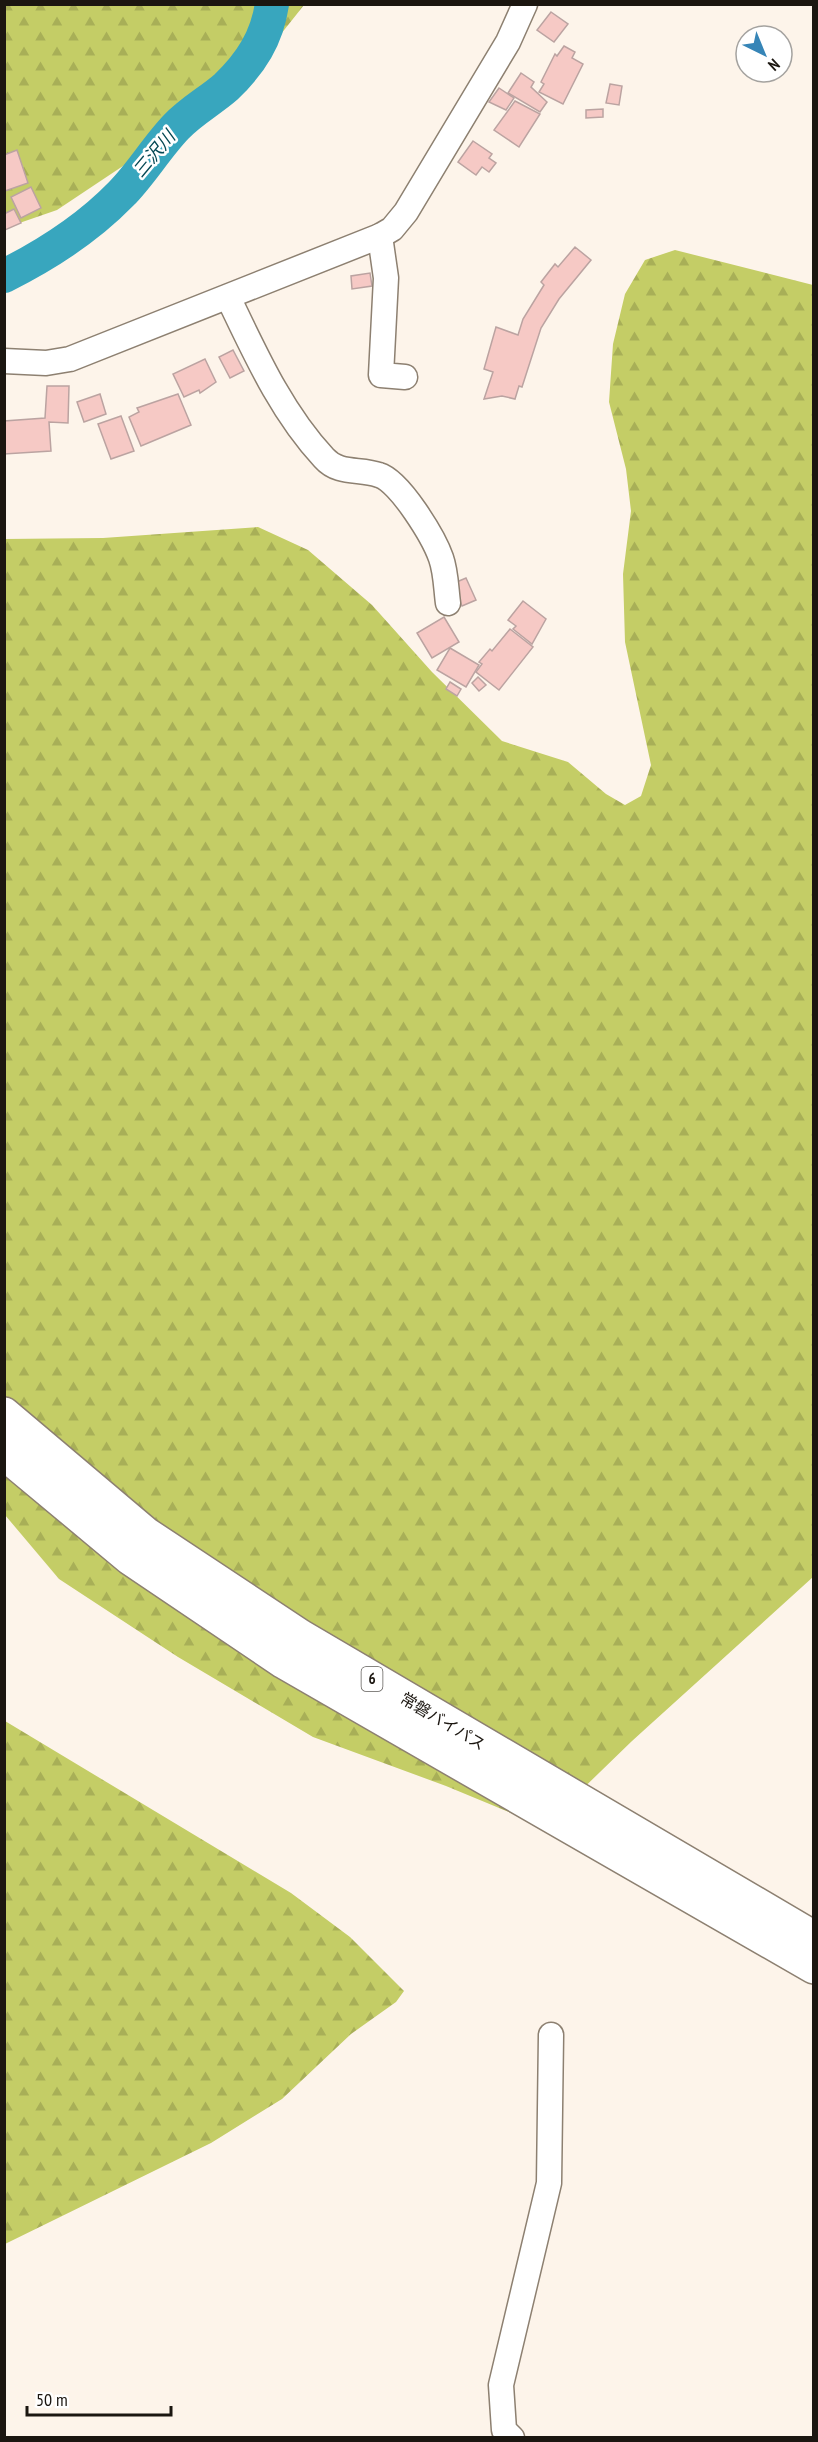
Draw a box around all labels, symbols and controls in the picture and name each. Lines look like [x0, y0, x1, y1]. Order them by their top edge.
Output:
north arrow [734, 24, 794, 84]
text: N [764, 55, 784, 75]
water label: 三沢川 [127, 124, 181, 182]
road number: 6 [362, 1667, 382, 1691]
street label: 常磐バイパス [397, 1688, 489, 1754]
scale bar [27, 2379, 171, 2417]
text: 50 m [36, 2388, 68, 2411]

